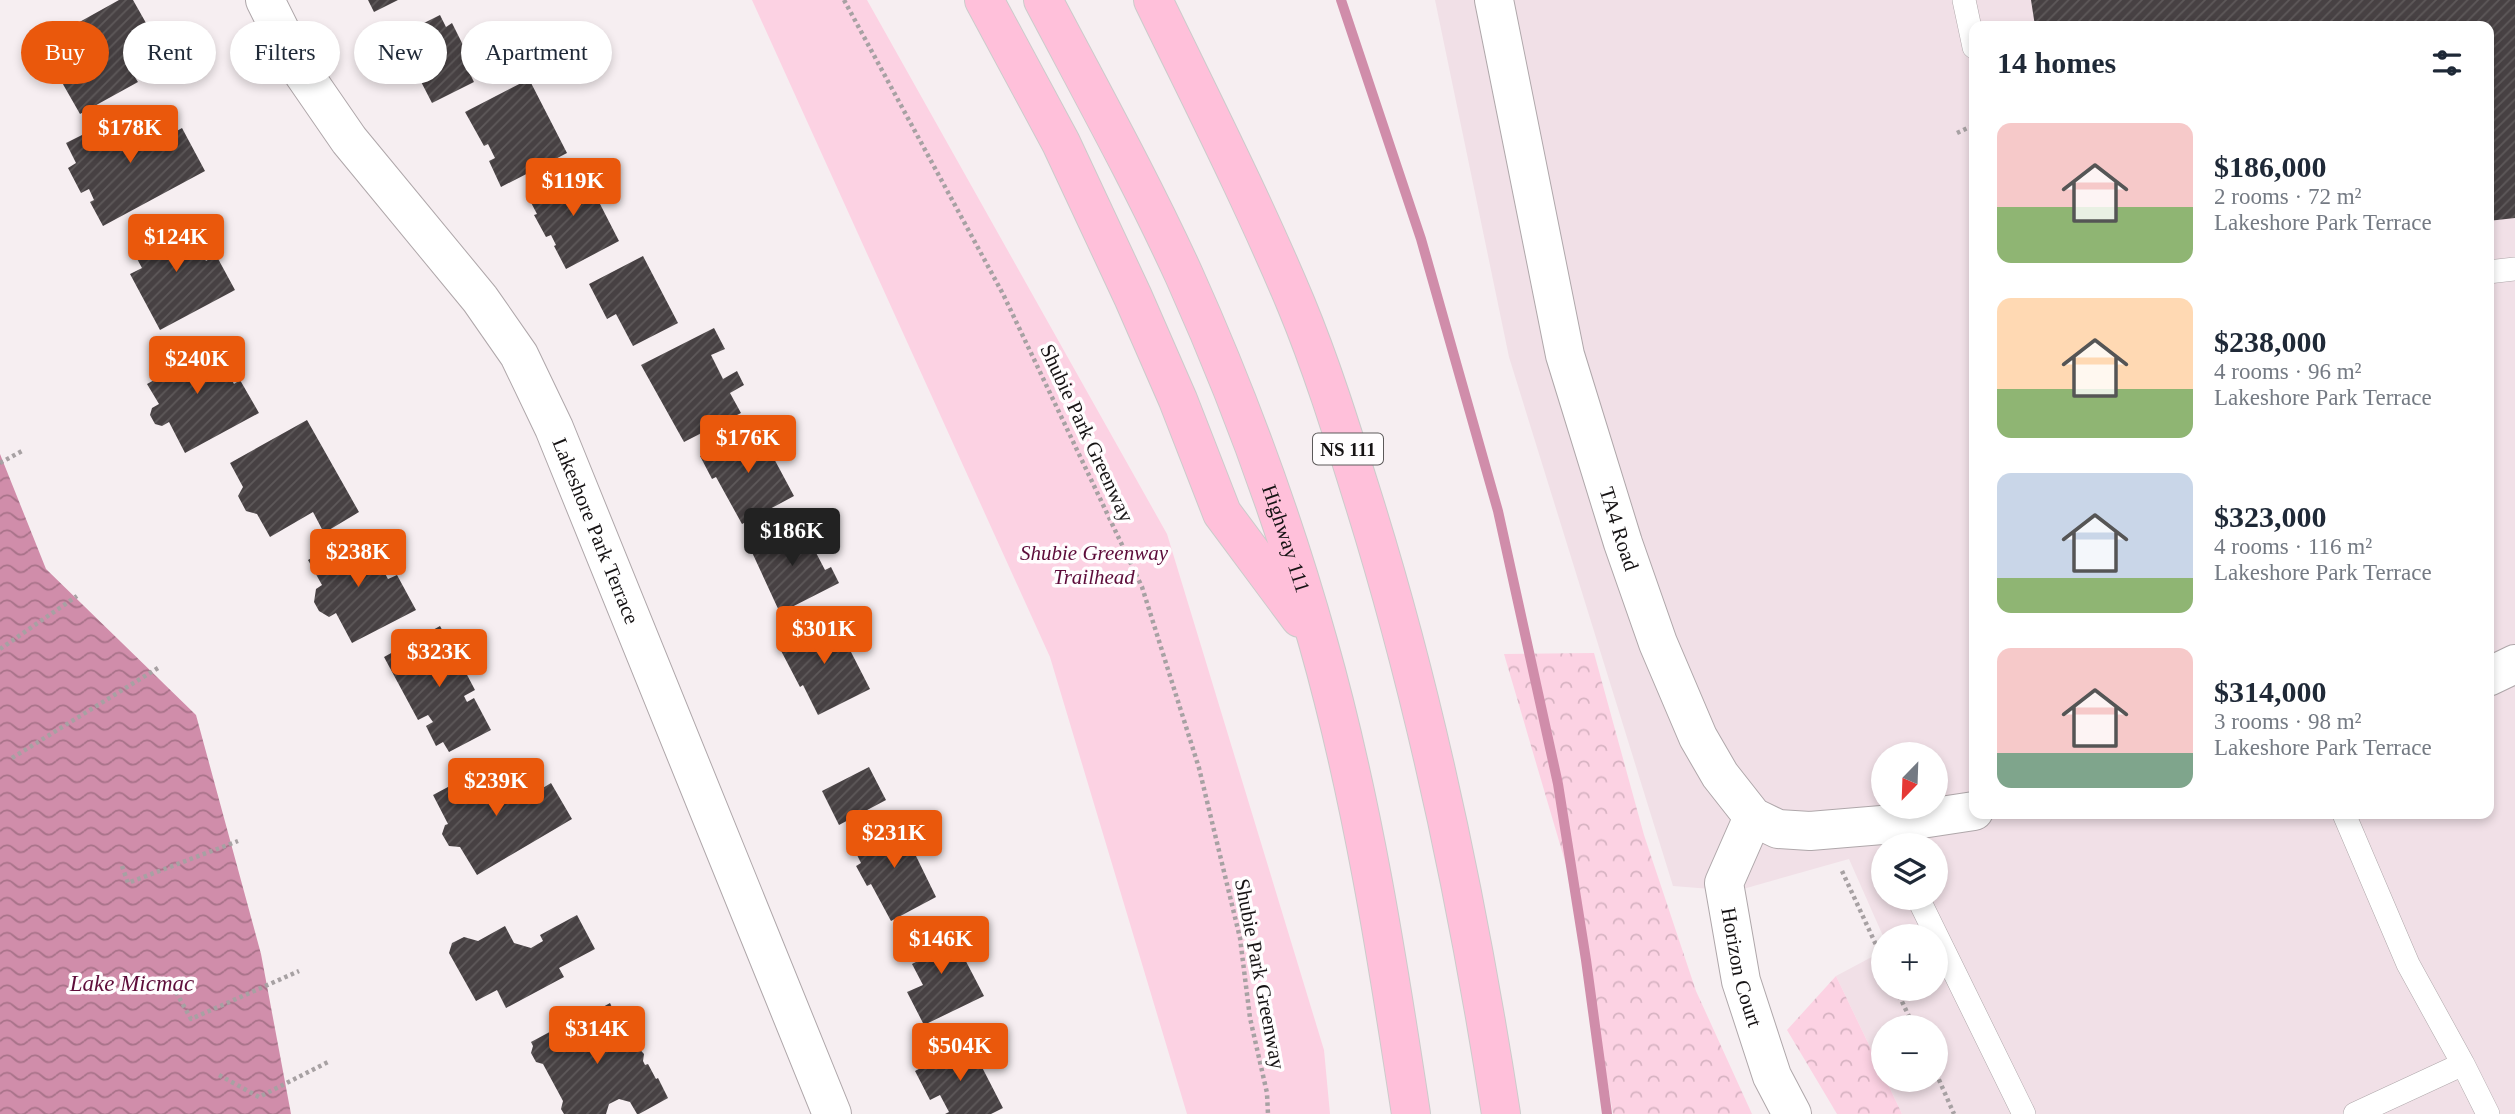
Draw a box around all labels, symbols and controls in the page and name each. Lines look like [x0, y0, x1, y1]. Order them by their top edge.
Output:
chip: Buy [21, 21, 109, 84]
chip: Rent [123, 21, 216, 84]
chip: Filters [230, 21, 340, 84]
chip: New [354, 21, 447, 84]
chip: Apartment [461, 21, 612, 84]
icon: filters [2428, 44, 2466, 82]
text: 14 homes [1997, 46, 2116, 79]
pin: $178K [81, 106, 179, 165]
text: $178K [98, 115, 162, 140]
text: $186,000 [2214, 150, 2327, 183]
icon: home [2053, 151, 2137, 235]
pin: $119K [524, 158, 622, 218]
text: $119K [542, 168, 604, 193]
text: 2 rooms · 72 m² [2214, 184, 2361, 209]
text: Lakeshore Park Terrace [2214, 210, 2432, 235]
pin: $124K [127, 215, 225, 274]
text: $124K [144, 224, 208, 249]
text: $238,000 [2214, 325, 2327, 358]
icon: home [2053, 326, 2137, 410]
pin: $240K [148, 336, 246, 396]
street label: Shubie Park Greenway [1035, 340, 1139, 526]
text: $240K [165, 346, 229, 371]
text: 4 rooms · 96 m² [2214, 359, 2361, 384]
text: Lakeshore Park Terrace [2214, 385, 2432, 410]
pin: $176K [699, 416, 797, 475]
text: $176K [716, 425, 780, 450]
road number: NS 111 [1313, 433, 1383, 464]
street label: Lakeshore Park Terrace [547, 434, 644, 628]
street label: Highway 111 [1257, 481, 1315, 596]
street label: TA4 Road [1594, 484, 1644, 574]
text: $323,000 [2214, 500, 2327, 533]
icon: home [2053, 501, 2137, 585]
pin: $186K [743, 508, 841, 568]
text: $186K [760, 518, 824, 543]
pin: $238K [309, 530, 407, 589]
text: 4 rooms · 116 m² [2214, 534, 2372, 559]
text: $238K [326, 539, 390, 564]
park label: Shubie Greenway Trailhead [1020, 541, 1169, 589]
text: Lakeshore Park Terrace [2214, 560, 2432, 585]
pin: $301K [775, 606, 873, 666]
text: $301K [792, 616, 856, 641]
pin: $323K [390, 630, 488, 689]
text: $323K [407, 639, 471, 664]
text: $314,000 [2214, 675, 2327, 708]
icon: home [2053, 676, 2137, 760]
text: 3 rooms · 98 m² [2214, 709, 2361, 734]
text: Lakeshore Park Terrace [2214, 735, 2432, 760]
north arrow [1871, 742, 1948, 819]
map controls [1871, 742, 1948, 1092]
pin: $239K [447, 758, 545, 818]
text: $239K [464, 768, 528, 793]
pin: $231K [845, 810, 943, 870]
text: $231K [862, 820, 926, 845]
button: layers [1871, 833, 1948, 910]
street label: Shubie Park Greenway [1230, 877, 1290, 1072]
street label: Horizon Court [1716, 906, 1767, 1030]
pin: $146K [892, 916, 990, 976]
button: + [1871, 924, 1948, 1001]
text: $146K [909, 926, 973, 951]
water label: Lake Micmac [69, 971, 194, 996]
pin: $314K [548, 1006, 646, 1066]
button: − [1871, 1015, 1948, 1092]
text: $314K [565, 1016, 629, 1041]
pin: $504K [911, 1024, 1009, 1083]
text: $504K [928, 1033, 992, 1058]

